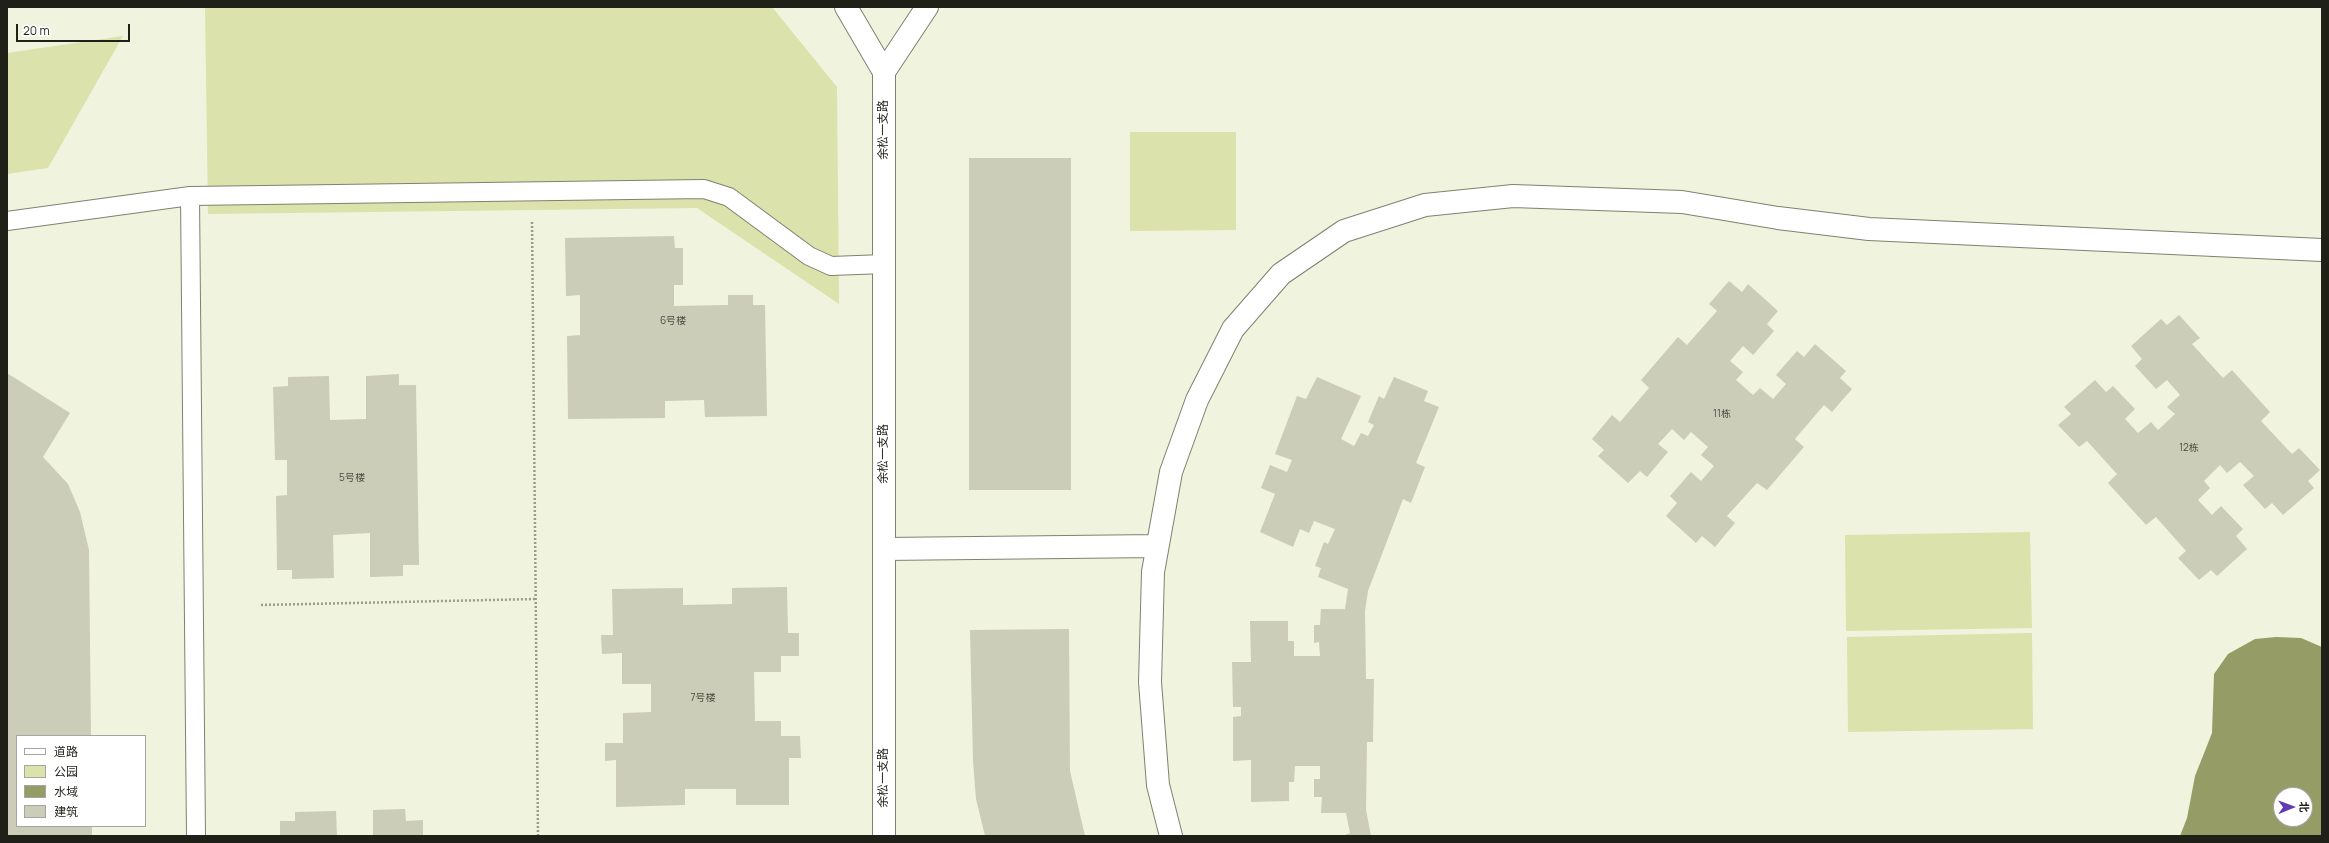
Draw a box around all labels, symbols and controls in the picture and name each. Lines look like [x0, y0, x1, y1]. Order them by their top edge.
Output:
scale bar [18, 16, 132, 42]
text: 20 m [23, 22, 50, 39]
street label: 余松一支路 [877, 100, 891, 160]
house number: 6号楼 [660, 315, 686, 327]
house number: 11栋 [1713, 408, 1731, 420]
street label: 余松一支路 [877, 424, 891, 484]
house number: 12栋 [2179, 442, 2199, 454]
house number: 5号楼 [339, 472, 365, 484]
house number: 7号楼 [690, 692, 716, 704]
legend [16, 735, 146, 827]
text: 道路 [54, 743, 78, 760]
street label: 余松一支路 [877, 748, 891, 808]
text: 公园 [54, 763, 78, 780]
text: 水域 [54, 783, 78, 800]
north arrow [2273, 787, 2313, 827]
text: 北 [2297, 801, 2312, 812]
text: 建筑 [54, 803, 78, 820]

